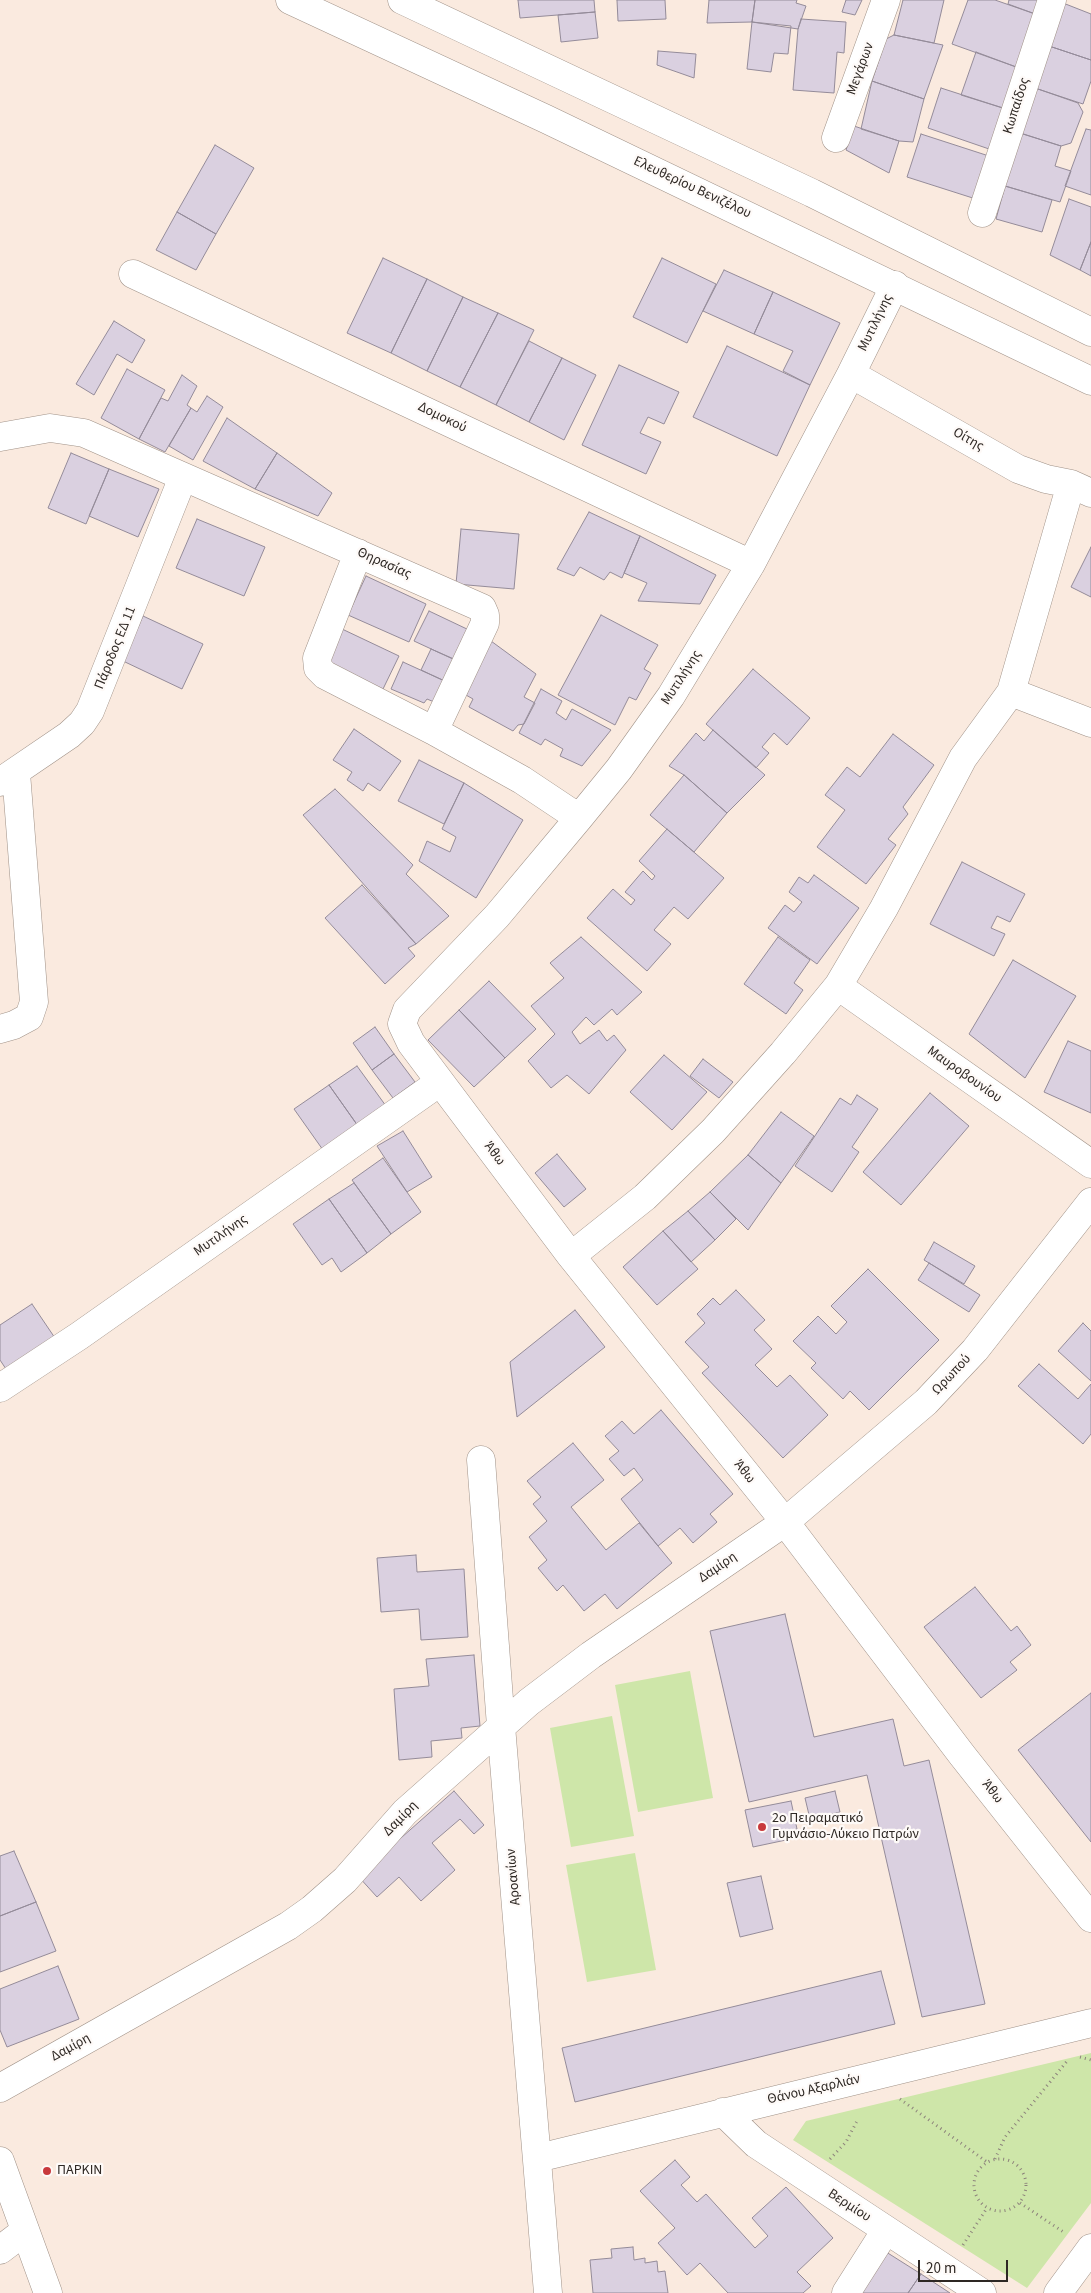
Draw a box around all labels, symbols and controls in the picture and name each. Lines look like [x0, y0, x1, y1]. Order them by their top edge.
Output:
street label: Μεγάρων [844, 40, 878, 98]
street label: Κωπαίδος [1000, 76, 1034, 136]
street label: Ελευθερίου Βενιζέλου [630, 153, 754, 223]
street label: Μυτιλήνης [855, 292, 897, 354]
street label: Δομοκού [415, 399, 469, 437]
street label: Οίτης [950, 425, 986, 455]
street label: Θηρασίας [354, 545, 414, 583]
street label: Πάροδος ΕΔ 11 [92, 604, 140, 692]
street label: Μυτιλήνης [658, 648, 706, 708]
street label: Μαυροβουνίου [923, 1043, 1005, 1107]
street label: Άθω [480, 1139, 508, 1169]
street label: Μυτιλήνης [191, 1211, 251, 1261]
street label: Ωρωπού [929, 1351, 975, 1399]
street label: Άθω [730, 1457, 758, 1487]
street label: Δαμίρη [696, 1549, 740, 1587]
street label: Άθω [978, 1777, 1006, 1807]
street label: Δαμίρη [380, 1798, 422, 1840]
place label: 2ο Πειραματικό Γυμνάσιο-Λύκειο Πατρών [772, 1811, 919, 1844]
marker: 2ο Πειραματικό Γυμνάσιο-Λύκειο Πατρών [756, 1821, 768, 1833]
street label: Αροανίων [503, 1848, 525, 1906]
street label: Δαμίρη [48, 2030, 94, 2066]
street label: Θάνου Αξαρλιάν [766, 2071, 862, 2109]
place label: ΠΑΡΚΙΝ [57, 2163, 102, 2179]
marker: ΠΑΡΚΙΝ [41, 2165, 53, 2177]
street label: Βερμίου [824, 2186, 874, 2226]
scale bar [921, 2250, 1011, 2282]
text: 20 m [926, 2258, 956, 2279]

